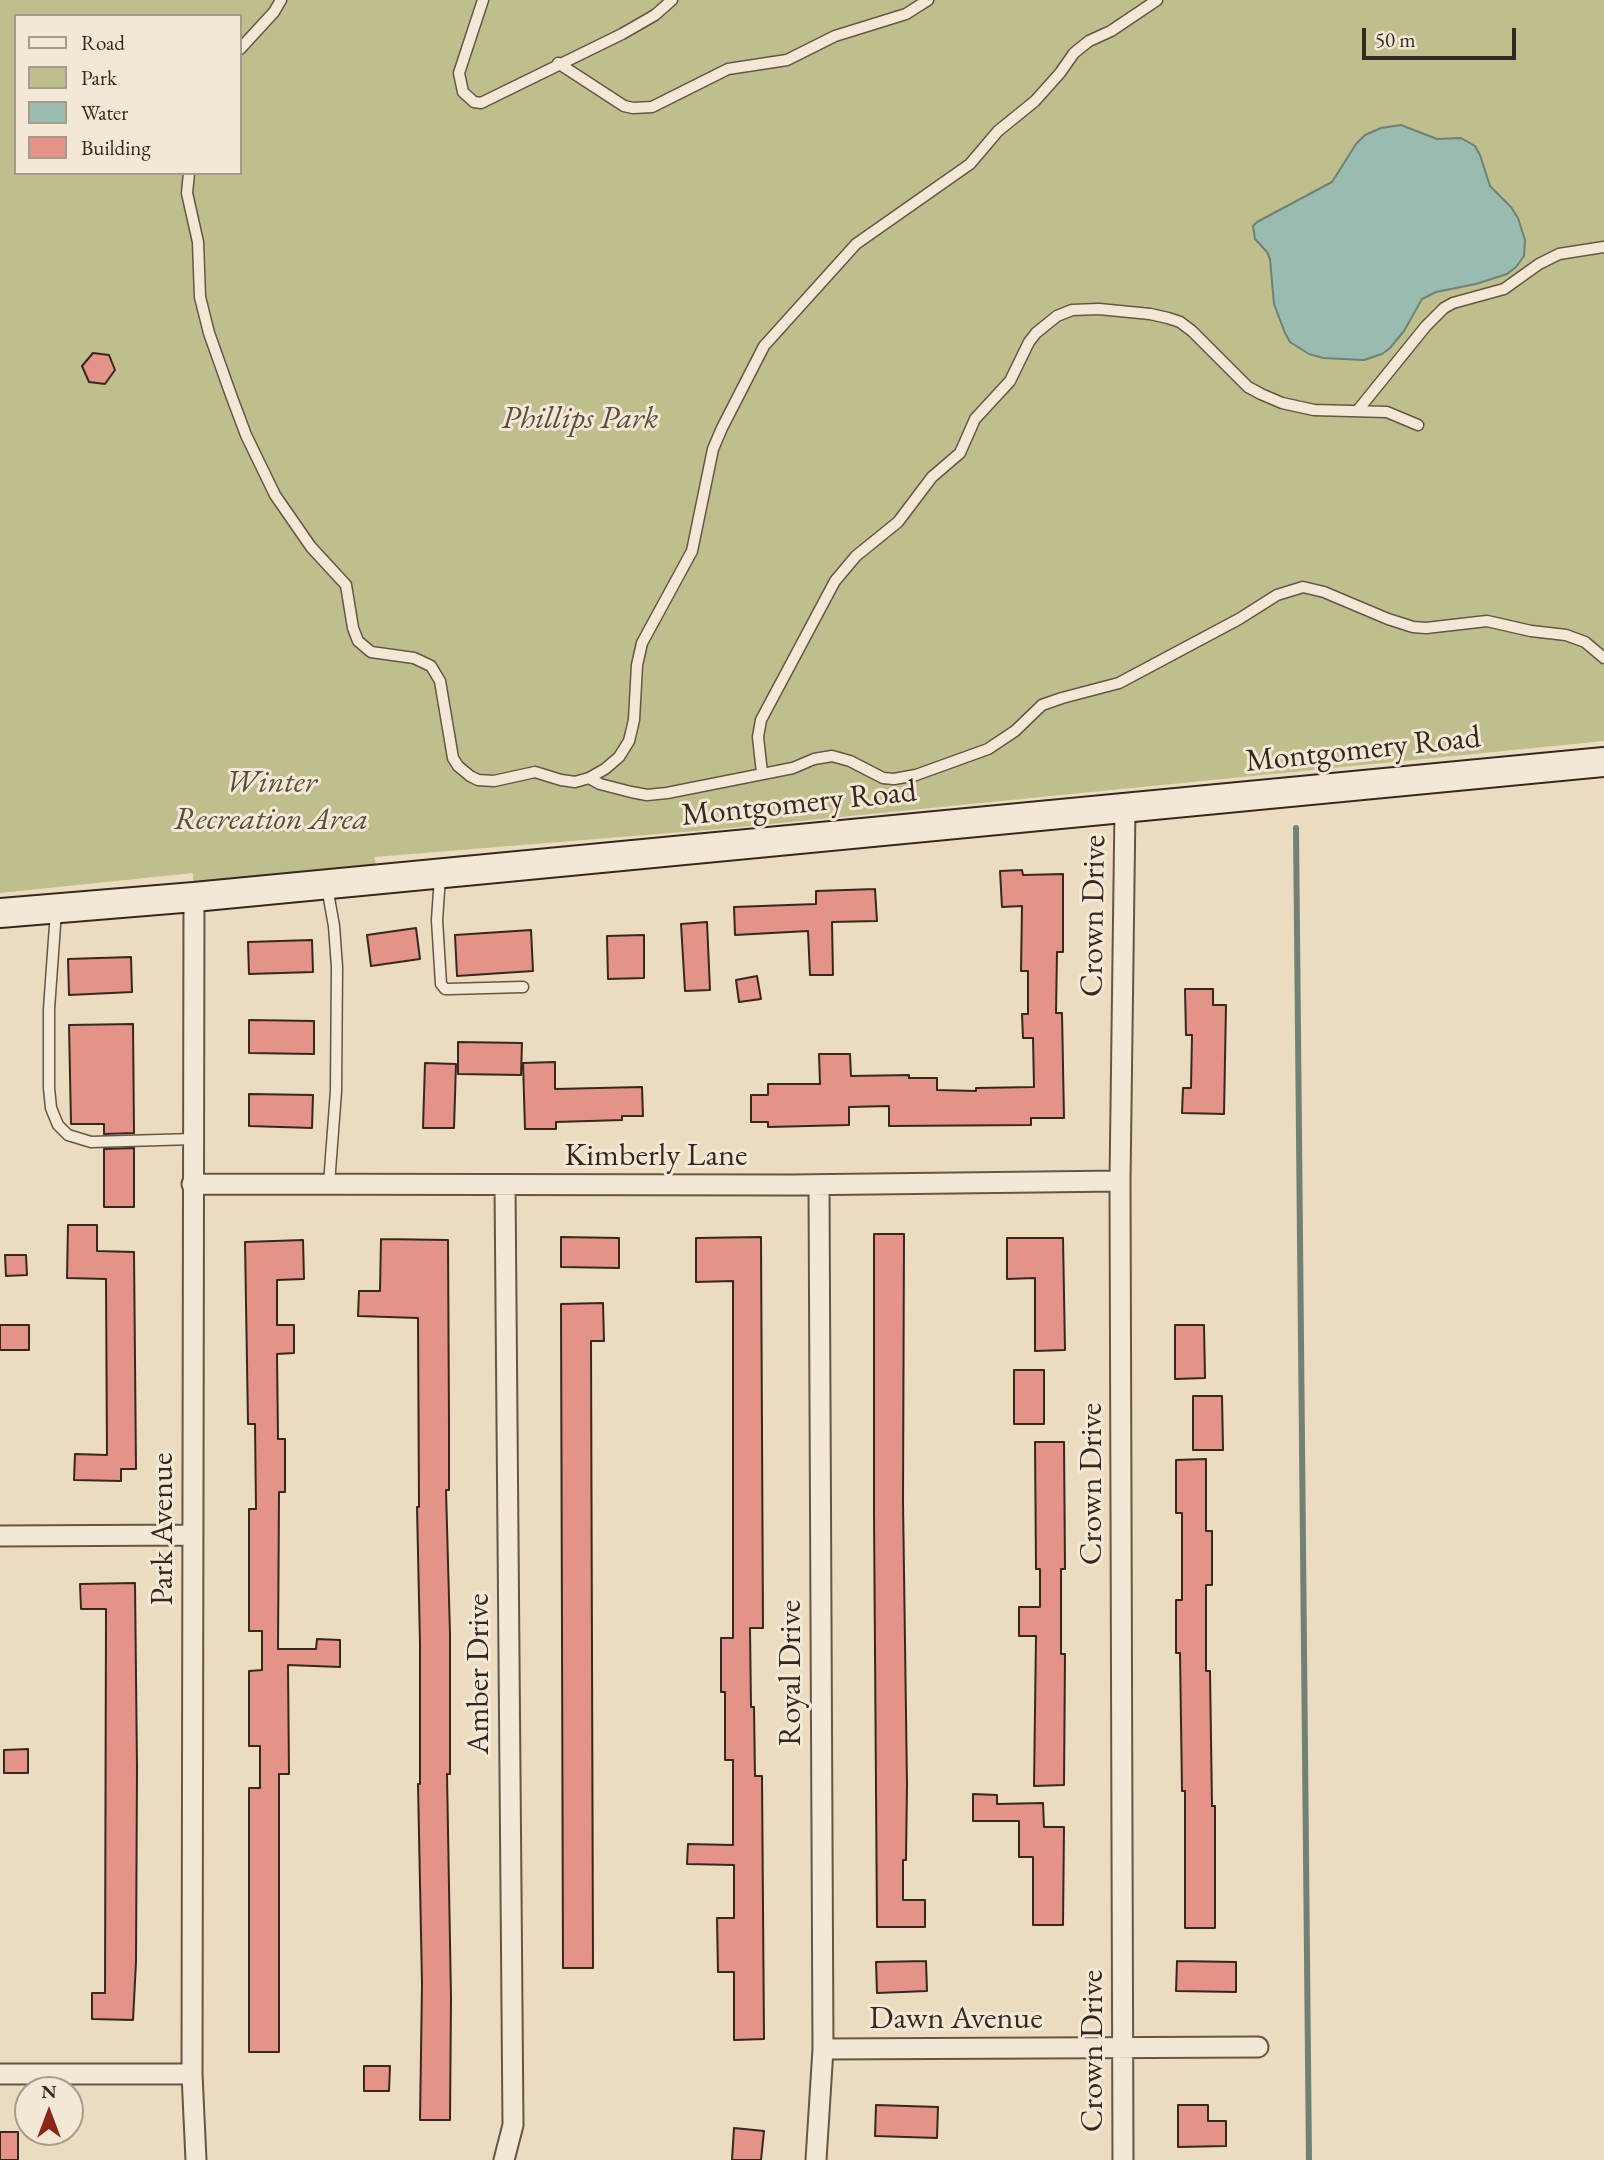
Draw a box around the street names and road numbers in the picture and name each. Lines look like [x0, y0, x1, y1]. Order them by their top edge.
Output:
street label: Montgomery Road [1244, 719, 1482, 781]
street label: Montgomery Road [680, 773, 918, 835]
street label: Crown Drive [1073, 835, 1115, 997]
street label: Kimberly Lane [564, 1137, 748, 1175]
street label: Crown Drive [1073, 1403, 1111, 1565]
street label: Park Avenue [144, 1453, 182, 1605]
street label: Amber Drive [460, 1593, 498, 1755]
street label: Royal Drive [772, 1600, 810, 1746]
street label: Crown Drive [1074, 1970, 1112, 2132]
street label: Dawn Avenue [869, 2000, 1043, 2038]

